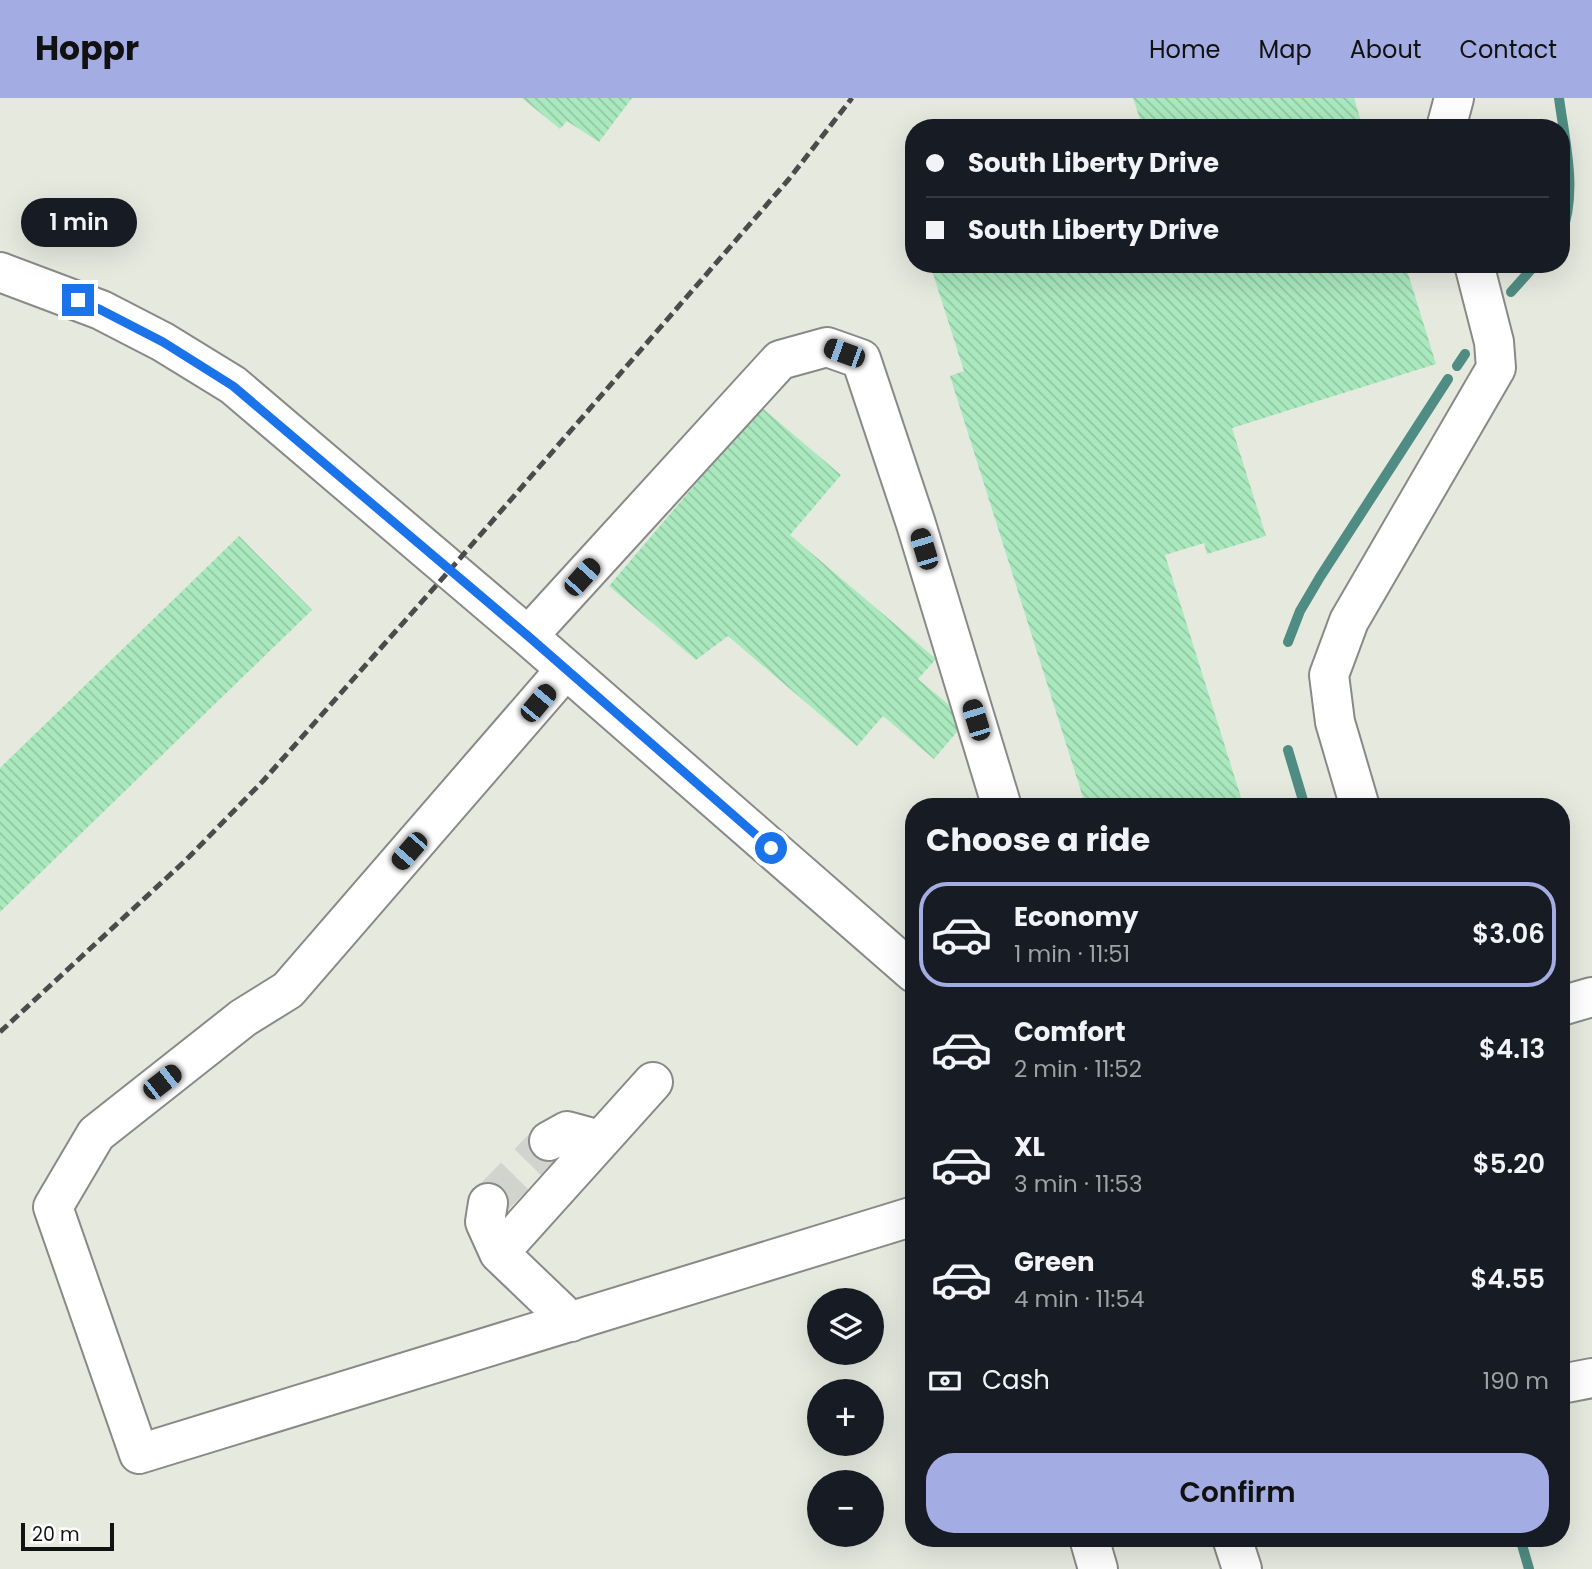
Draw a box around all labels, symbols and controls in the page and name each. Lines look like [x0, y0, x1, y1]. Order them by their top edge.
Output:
text: Hoppr [35, 25, 139, 72]
text: Home [1149, 33, 1221, 66]
text: Map [1259, 33, 1312, 66]
text: About [1350, 33, 1421, 66]
text: Contact [1459, 33, 1557, 66]
text: South Liberty Drive [968, 145, 1219, 181]
callout: 1 min [20, 198, 136, 248]
text: 1 min [49, 206, 109, 238]
text: South Liberty Drive [968, 212, 1219, 248]
route end [62, 284, 94, 316]
car [821, 336, 868, 370]
car [908, 526, 941, 572]
car [561, 554, 604, 600]
car [517, 680, 560, 726]
car [960, 697, 993, 743]
text: Choose a ride [926, 817, 1150, 862]
car [388, 828, 431, 874]
route start [755, 832, 787, 864]
text: Economy [1014, 899, 1138, 935]
icon: car [930, 903, 993, 966]
text: $3.06 [1472, 916, 1545, 952]
text: 1 min · 11:51 [1014, 938, 1130, 970]
text: Comfort [1014, 1014, 1126, 1050]
icon: car [930, 1018, 993, 1081]
text: $4.13 [1479, 1031, 1545, 1067]
text: 2 min · 11:52 [1014, 1053, 1142, 1085]
car [139, 1061, 186, 1103]
text: XL [1014, 1129, 1045, 1165]
icon: car [930, 1133, 993, 1196]
text: $5.20 [1473, 1146, 1545, 1182]
text: 3 min · 11:53 [1014, 1168, 1143, 1200]
text: Green [1014, 1244, 1095, 1280]
icon: car [930, 1248, 993, 1311]
text: $4.55 [1471, 1261, 1545, 1297]
text: 4 min · 11:54 [1014, 1283, 1144, 1315]
map controls [807, 1288, 884, 1547]
button: layers [807, 1288, 884, 1365]
icon: cash [926, 1362, 964, 1400]
text: Cash [982, 1362, 1050, 1398]
text: 190 m [1483, 1365, 1549, 1397]
button: + [807, 1379, 884, 1456]
button: Confirm [926, 1453, 1549, 1533]
button: − [807, 1470, 884, 1547]
scale bar [21, 1520, 114, 1552]
text: 20 m [32, 1521, 80, 1548]

